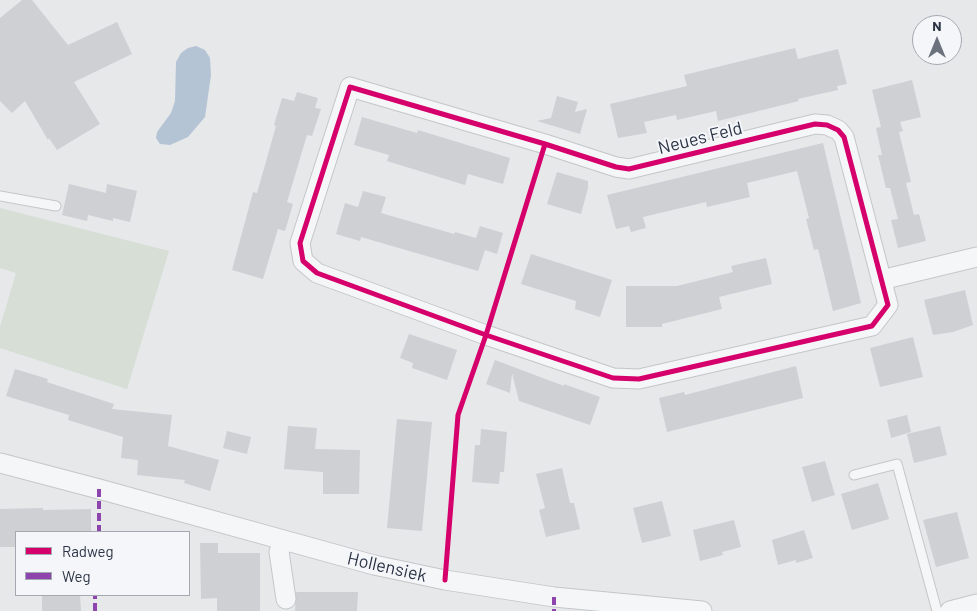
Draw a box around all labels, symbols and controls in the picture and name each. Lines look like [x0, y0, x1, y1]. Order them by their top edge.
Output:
north arrow [912, 15, 962, 65]
text: N [932, 17, 942, 34]
street label: Neues Feld [656, 117, 744, 159]
legend [15, 531, 190, 596]
text: Radweg [62, 542, 114, 560]
street label: Hollensiek [345, 547, 429, 587]
text: Weg [62, 567, 90, 585]

